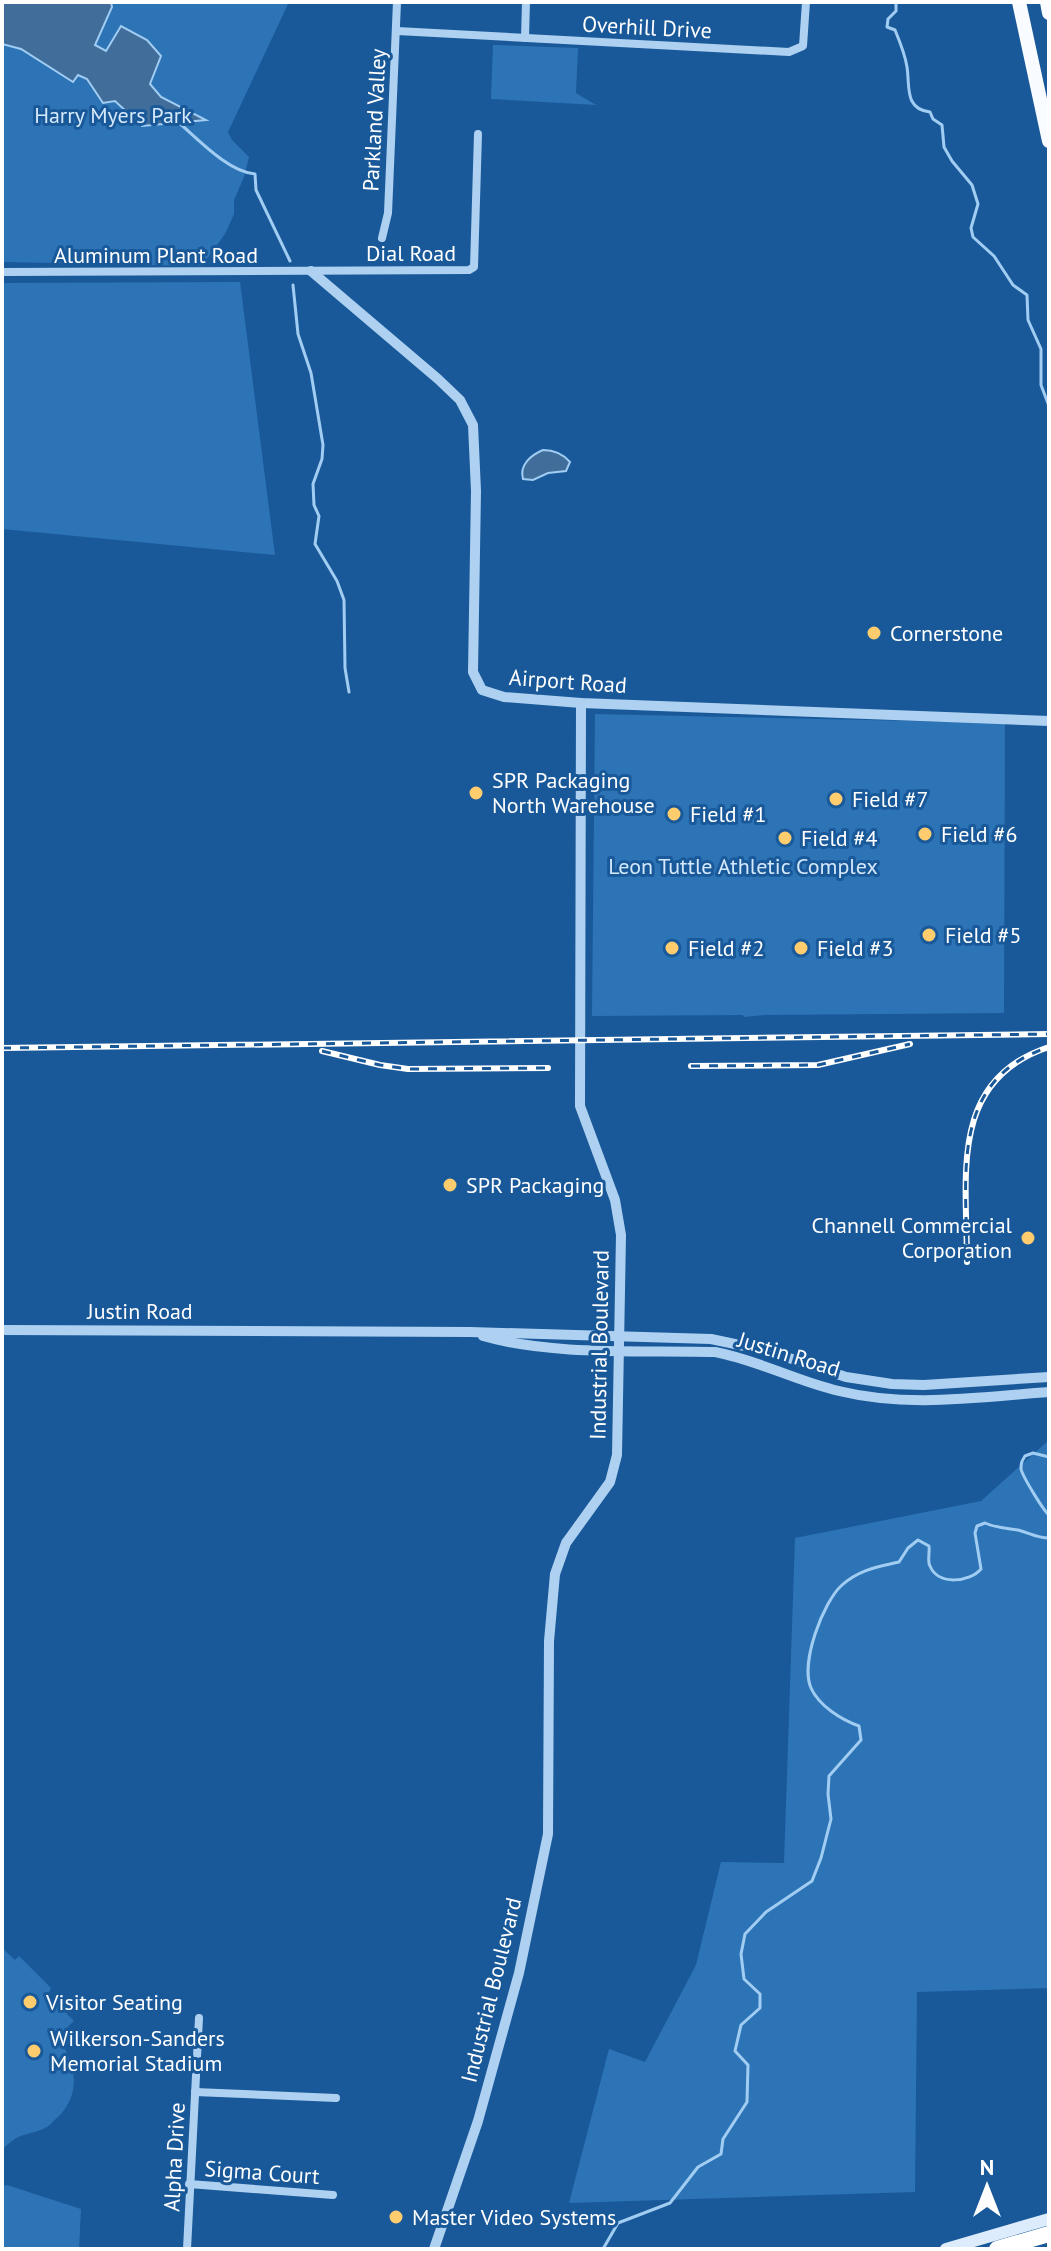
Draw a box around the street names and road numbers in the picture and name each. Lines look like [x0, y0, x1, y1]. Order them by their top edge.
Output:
street label: Overhill Drive [582, 10, 712, 44]
street label: Parkland Valley [356, 47, 392, 192]
street label: Dial Road [366, 239, 456, 267]
street label: Aluminum Plant Road [54, 241, 258, 269]
street label: Airport Road [508, 663, 628, 699]
street label: Industrial Boulevard [583, 1250, 615, 1440]
street label: Justin Road [86, 1297, 193, 1325]
street label: Justin Road [734, 1325, 843, 1383]
street label: Industrial Boulevard [454, 1894, 528, 2086]
street label: Alpha Drive [157, 2102, 191, 2212]
street label: Sigma Court [204, 2154, 321, 2190]

